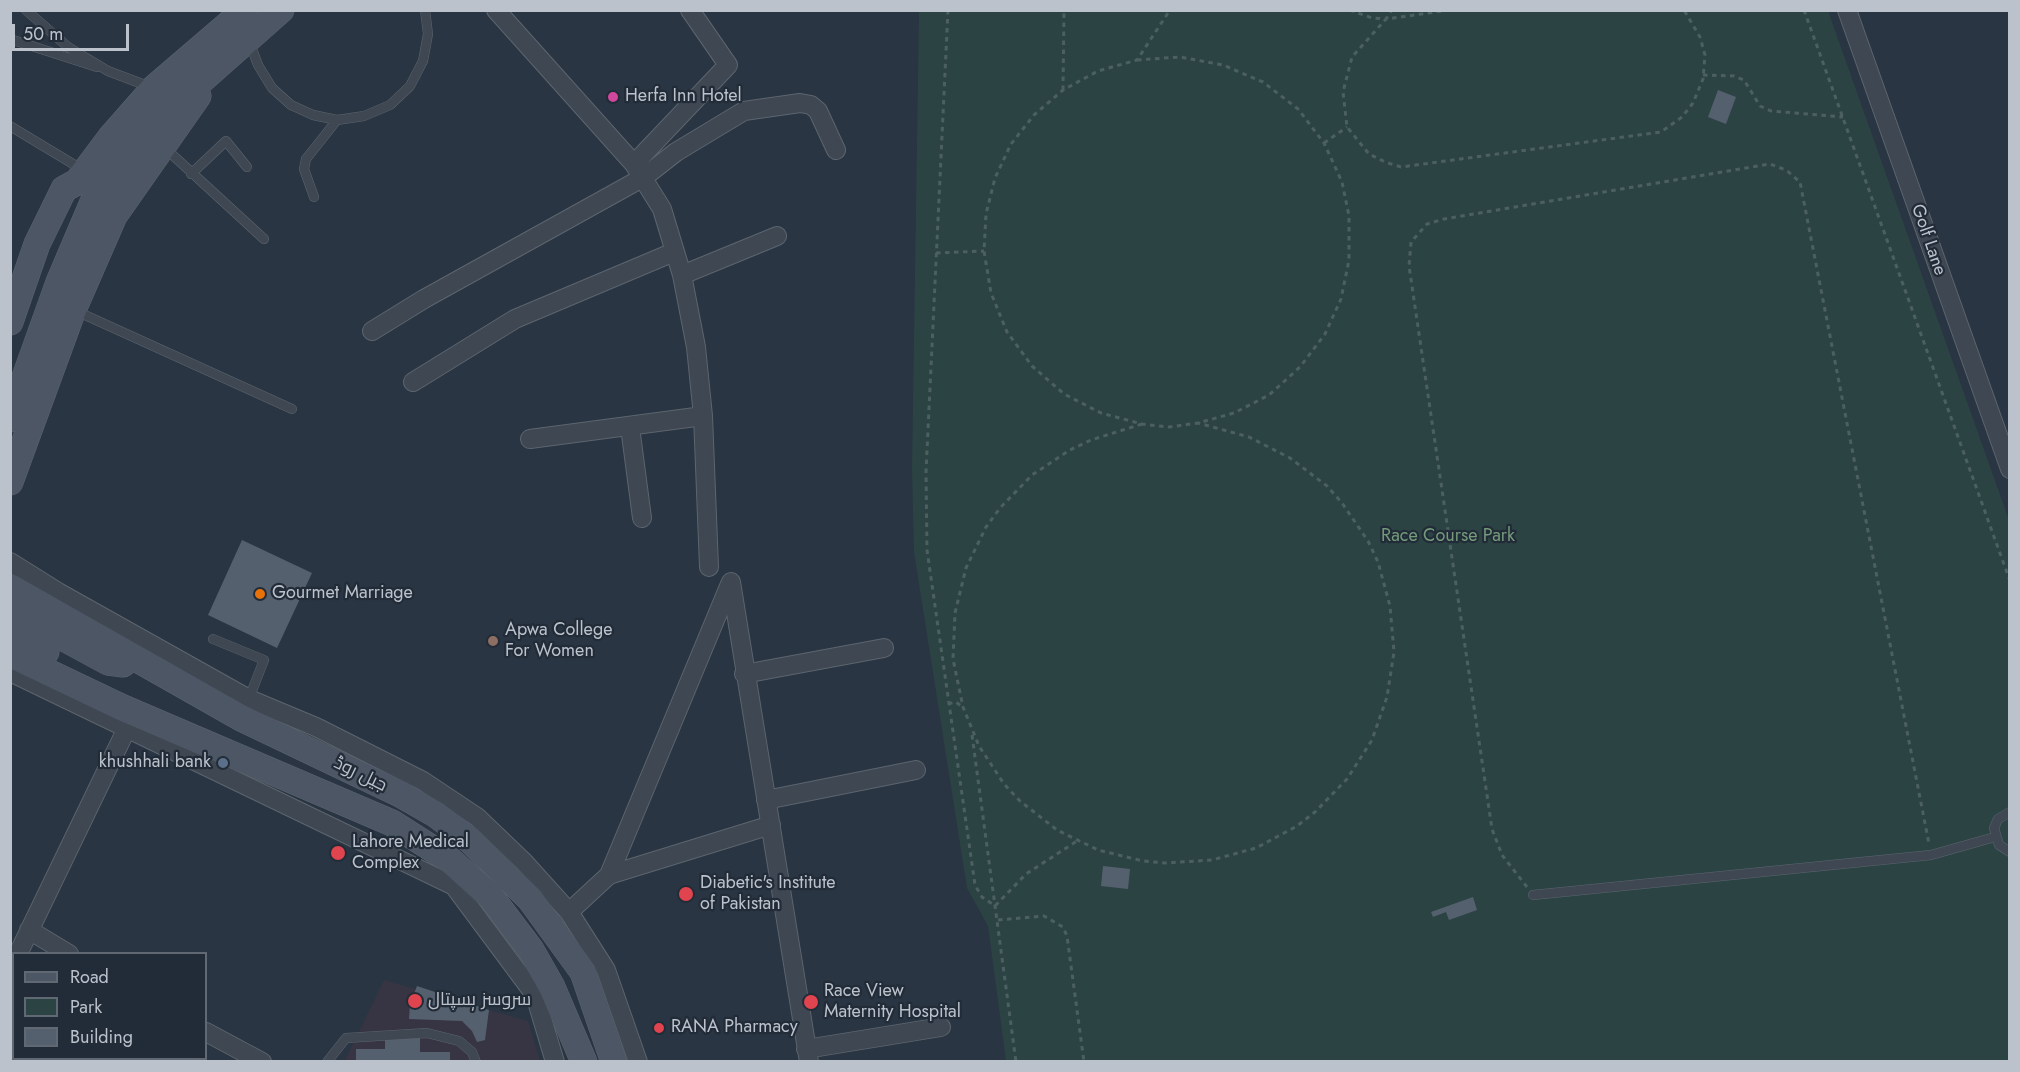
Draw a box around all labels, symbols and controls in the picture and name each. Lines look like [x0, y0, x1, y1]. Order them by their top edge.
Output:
scale bar [15, 12, 132, 50]
text: 50 m [23, 21, 63, 47]
place label: Herfa Inn Hotel [625, 86, 742, 108]
marker: Herfa Inn Hotel [606, 90, 620, 104]
street label: Golf Lane [1906, 202, 1950, 278]
park label: Race Course Park [1381, 526, 1515, 548]
place label: Gourmet Marriage [272, 583, 413, 605]
marker: Gourmet Marriage [253, 587, 267, 601]
place label: Apwa College For Women [505, 620, 612, 662]
marker: Apwa College For Women [486, 634, 500, 648]
place label: khushhali bank [99, 752, 211, 774]
street label: جیل روڈ [330, 753, 390, 797]
marker: khushhali bank [216, 756, 230, 770]
place label: Lahore Medical Complex [352, 832, 469, 874]
marker: Lahore Medical Complex [329, 844, 347, 862]
place label: Diabetic's Institute of Pakistan [700, 873, 836, 916]
marker: Diabetic's Institute of Pakistan [677, 885, 695, 903]
legend [12, 952, 207, 1060]
text: Road [70, 964, 109, 990]
place label: Race View Maternity Hospital [824, 981, 961, 1024]
place label: سروسز ہسپتال [428, 990, 531, 1012]
marker: سروسز ہسپتال [406, 992, 424, 1010]
marker: Race View Maternity Hospital [802, 993, 820, 1011]
text: Park [70, 994, 102, 1020]
place label: RANA Pharmacy [671, 1017, 798, 1039]
marker: RANA Pharmacy [652, 1021, 666, 1035]
text: Building [70, 1024, 133, 1050]

